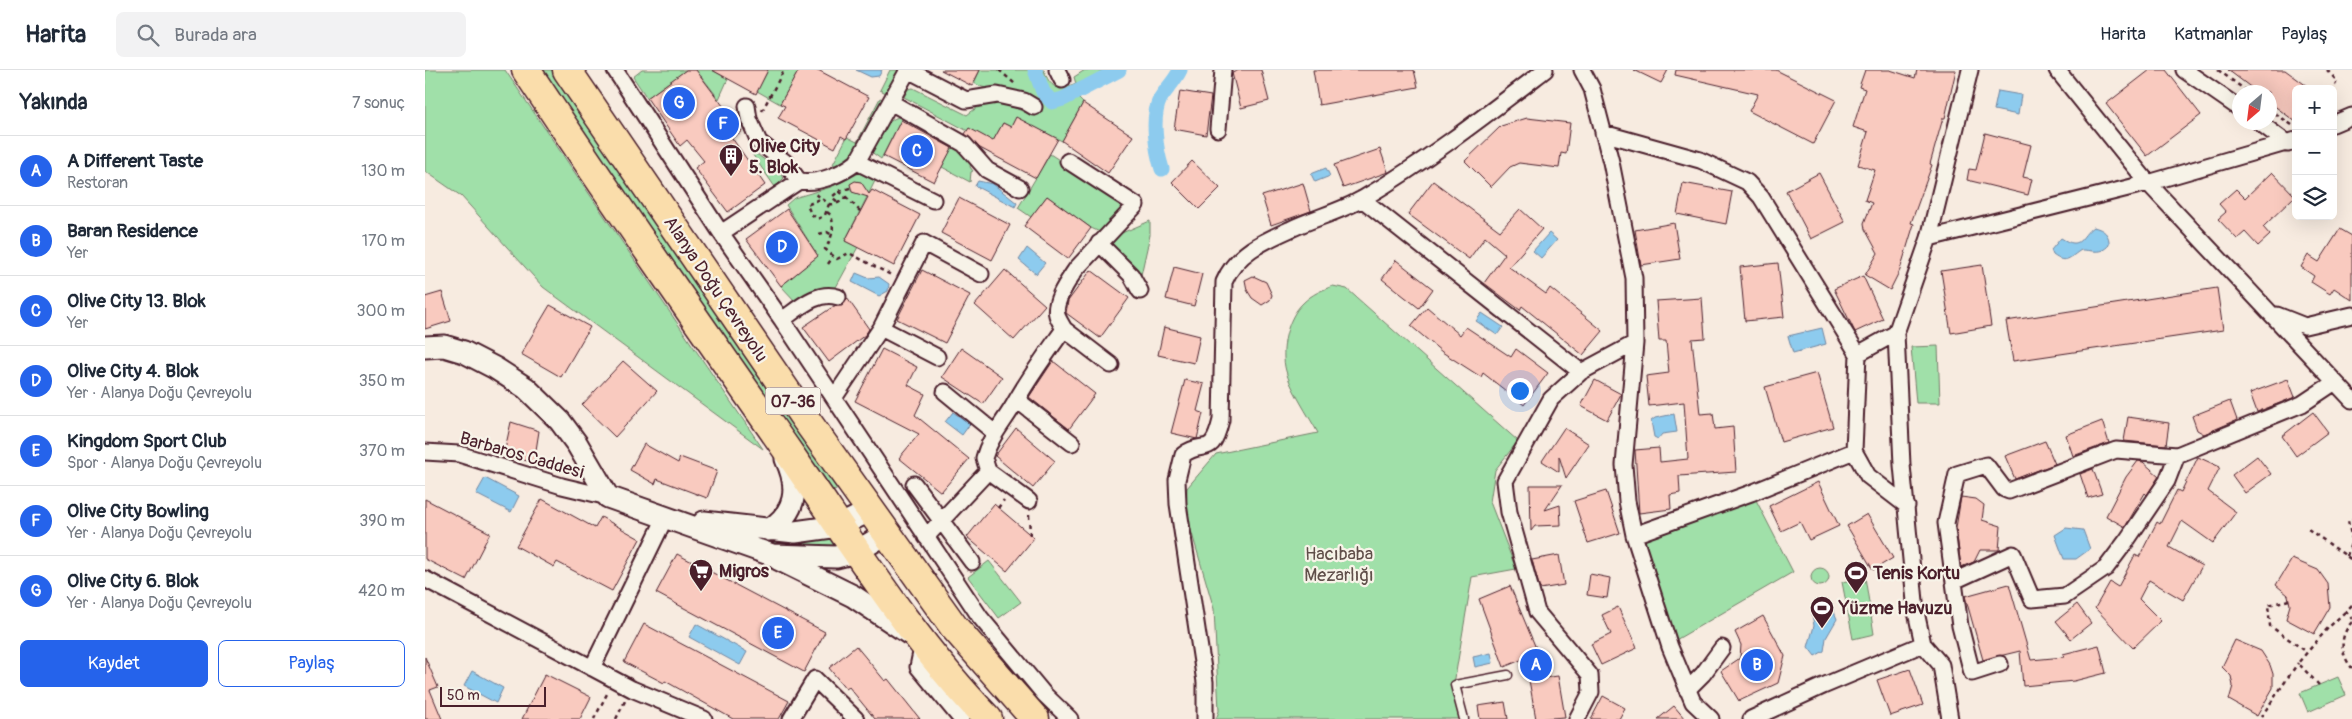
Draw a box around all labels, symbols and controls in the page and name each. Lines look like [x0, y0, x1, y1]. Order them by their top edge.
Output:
search box [116, 12, 466, 57]
text: Harita [25, 20, 86, 49]
icon: search [134, 21, 162, 49]
text: Burada ara [174, 23, 257, 47]
text: Harita [2100, 23, 2146, 46]
text: Katmanlar [2174, 23, 2253, 46]
text: Paylaş [2281, 23, 2327, 46]
pin: G [663, 84, 695, 122]
north arrow [2232, 85, 2277, 130]
map controls [2292, 85, 2337, 220]
button: + [2292, 85, 2337, 130]
text: Yakında [20, 89, 87, 116]
text: 7 sonuç [352, 93, 405, 113]
pin: F [707, 105, 739, 143]
button: − [2292, 130, 2337, 175]
pin: C [901, 132, 933, 170]
place label: Olive City 5. Blok [749, 135, 820, 179]
building icon: Olive City 5. Blok [718, 143, 744, 177]
text: A Different Taste [67, 149, 203, 173]
text: A [31, 161, 41, 181]
text: 130 m [361, 161, 405, 181]
text: Restoran [67, 173, 128, 193]
button: layers [2292, 175, 2337, 220]
street label: Alanya Doğu Çevreyolu [658, 212, 773, 367]
text: Baran Residence [67, 219, 198, 243]
pin: D [766, 228, 798, 266]
text: B [31, 231, 41, 251]
text: 170 m [362, 231, 405, 251]
text: Yer [67, 243, 88, 263]
text: Olive City 13. Blok [67, 289, 206, 313]
text: C [31, 301, 41, 321]
text: 300 m [357, 301, 405, 321]
text: Yer [67, 313, 88, 333]
text: Olive City 4. Blok [67, 359, 199, 383]
text: D [31, 371, 41, 391]
text: 350 m [359, 371, 405, 391]
your location [1507, 378, 1533, 404]
text: Yer · Alanya Doğu Çevreyolu [67, 383, 252, 403]
road number: 07-36 [765, 388, 821, 414]
street label: Barbaros Caddesi [457, 427, 587, 484]
text: Kingdom Sport Club [67, 429, 227, 453]
text: E [32, 441, 40, 461]
text: 370 m [359, 441, 405, 461]
text: Spor · Alanya Doğu Çevreyolu [67, 453, 262, 473]
text: Olive City Bowling [67, 499, 209, 523]
text: F [31, 511, 41, 531]
text: 390 m [359, 511, 405, 531]
text: Yer · Alanya Doğu Çevreyolu [67, 523, 252, 543]
park label: Hacıbaba Mezarlığı [1304, 543, 1374, 587]
supermarket icon: Migros [688, 558, 714, 592]
place label: Migros [719, 560, 770, 583]
sports icon: Tenis Kortu [1843, 560, 1869, 594]
place label: Tenis Kortu [1872, 562, 1960, 585]
text: Olive City 6. Blok [67, 569, 199, 593]
text: G [31, 581, 41, 601]
text: 420 m [358, 581, 405, 601]
text: Yer · Alanya Doğu Çevreyolu [67, 593, 252, 613]
sports icon: Yüzme Havuzu [1809, 595, 1835, 629]
place label: Yüzme Havuzu [1838, 597, 1952, 620]
pin: E [762, 614, 794, 652]
button: Kaydet [20, 640, 208, 687]
button: Paylaş [218, 640, 405, 687]
pin: A [1520, 646, 1552, 684]
pin: B [1741, 646, 1773, 684]
scale bar [440, 684, 546, 707]
text: 50 m [447, 687, 480, 704]

